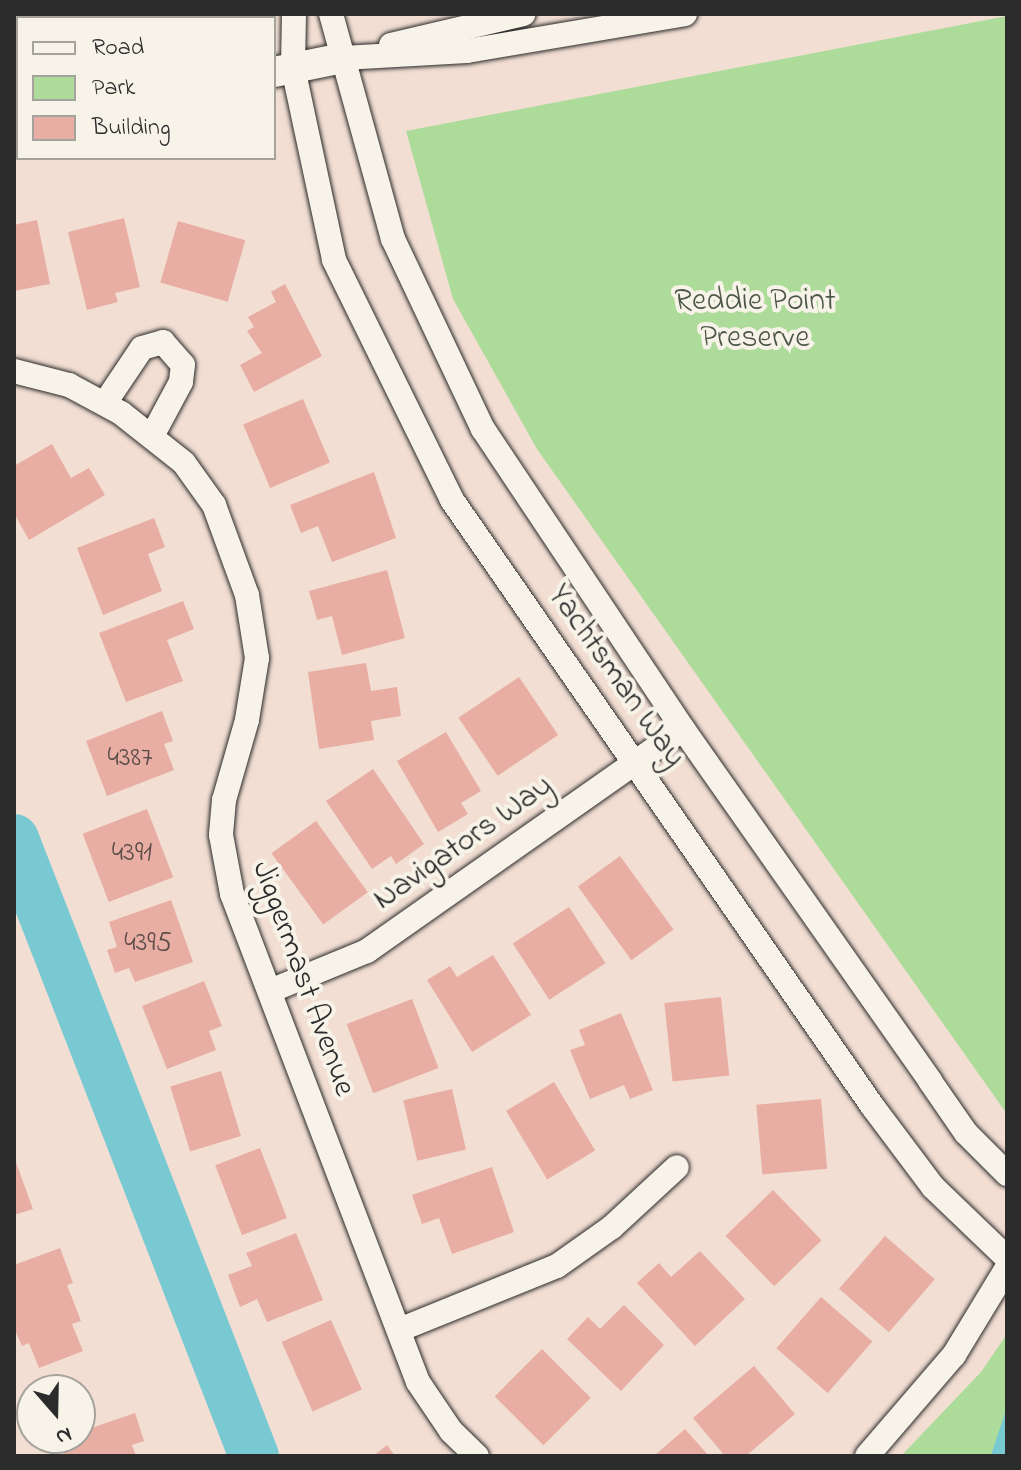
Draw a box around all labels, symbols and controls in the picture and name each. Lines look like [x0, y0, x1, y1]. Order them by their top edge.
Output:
legend [16, 16, 276, 160]
text: Road [92, 31, 144, 66]
text: Park [92, 71, 135, 106]
text: Building [92, 111, 171, 146]
park label: Reddie Point Preserve [674, 284, 836, 359]
street label: Yachtsman Way [538, 578, 692, 776]
house number: 4387 [107, 742, 153, 776]
street label: Navigators Way [367, 768, 561, 920]
house number: 4391 [112, 837, 152, 871]
street label: Jiggermast Avenue [242, 856, 362, 1102]
house number: 4395 [124, 927, 172, 961]
north arrow [16, 1374, 96, 1454]
text: N [51, 1417, 76, 1452]

